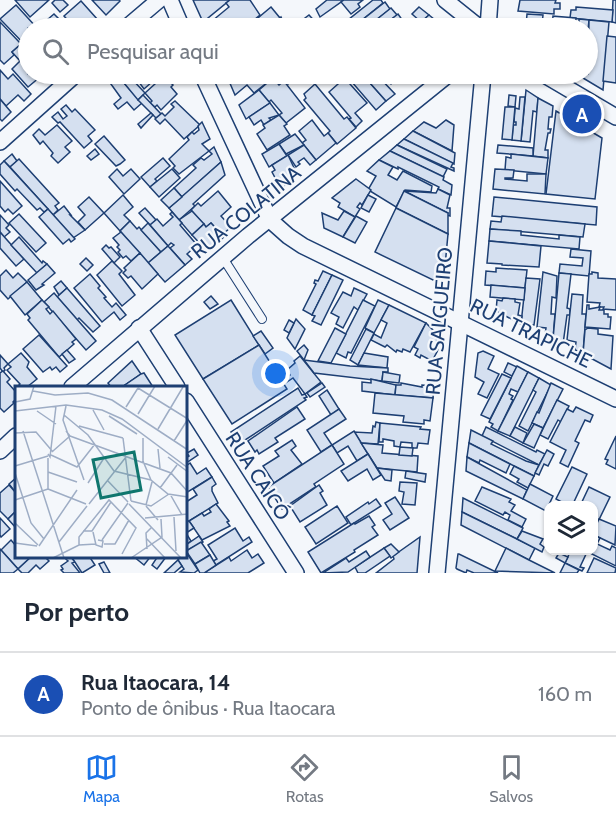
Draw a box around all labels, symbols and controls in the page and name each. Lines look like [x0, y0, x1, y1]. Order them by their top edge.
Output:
search box [18, 18, 598, 84]
icon: search [39, 35, 72, 68]
text: Pesquisar aqui [87, 38, 219, 65]
pin: A [562, 92, 602, 136]
street label: RUA COLATINA [186, 160, 306, 263]
street label: RUA SALGUEIRO [421, 246, 457, 396]
street label: RUA TRAPICHE [466, 293, 596, 373]
your location [261, 359, 290, 388]
inset map [15, 386, 188, 558]
street label: RUA CAICÓ [221, 427, 295, 525]
map controls [544, 501, 598, 555]
button: layers [544, 501, 598, 555]
text: Por perto [24, 596, 129, 628]
text: Rua Itaocara, 14 [81, 669, 230, 696]
text: A [37, 682, 50, 706]
text: 160 m [538, 682, 592, 706]
text: Ponto de ônibus · Rua Itaocara [81, 696, 335, 720]
tab: Mapa [83, 751, 120, 806]
tab: Rotas [286, 751, 324, 806]
tab: Salvos [489, 751, 533, 806]

